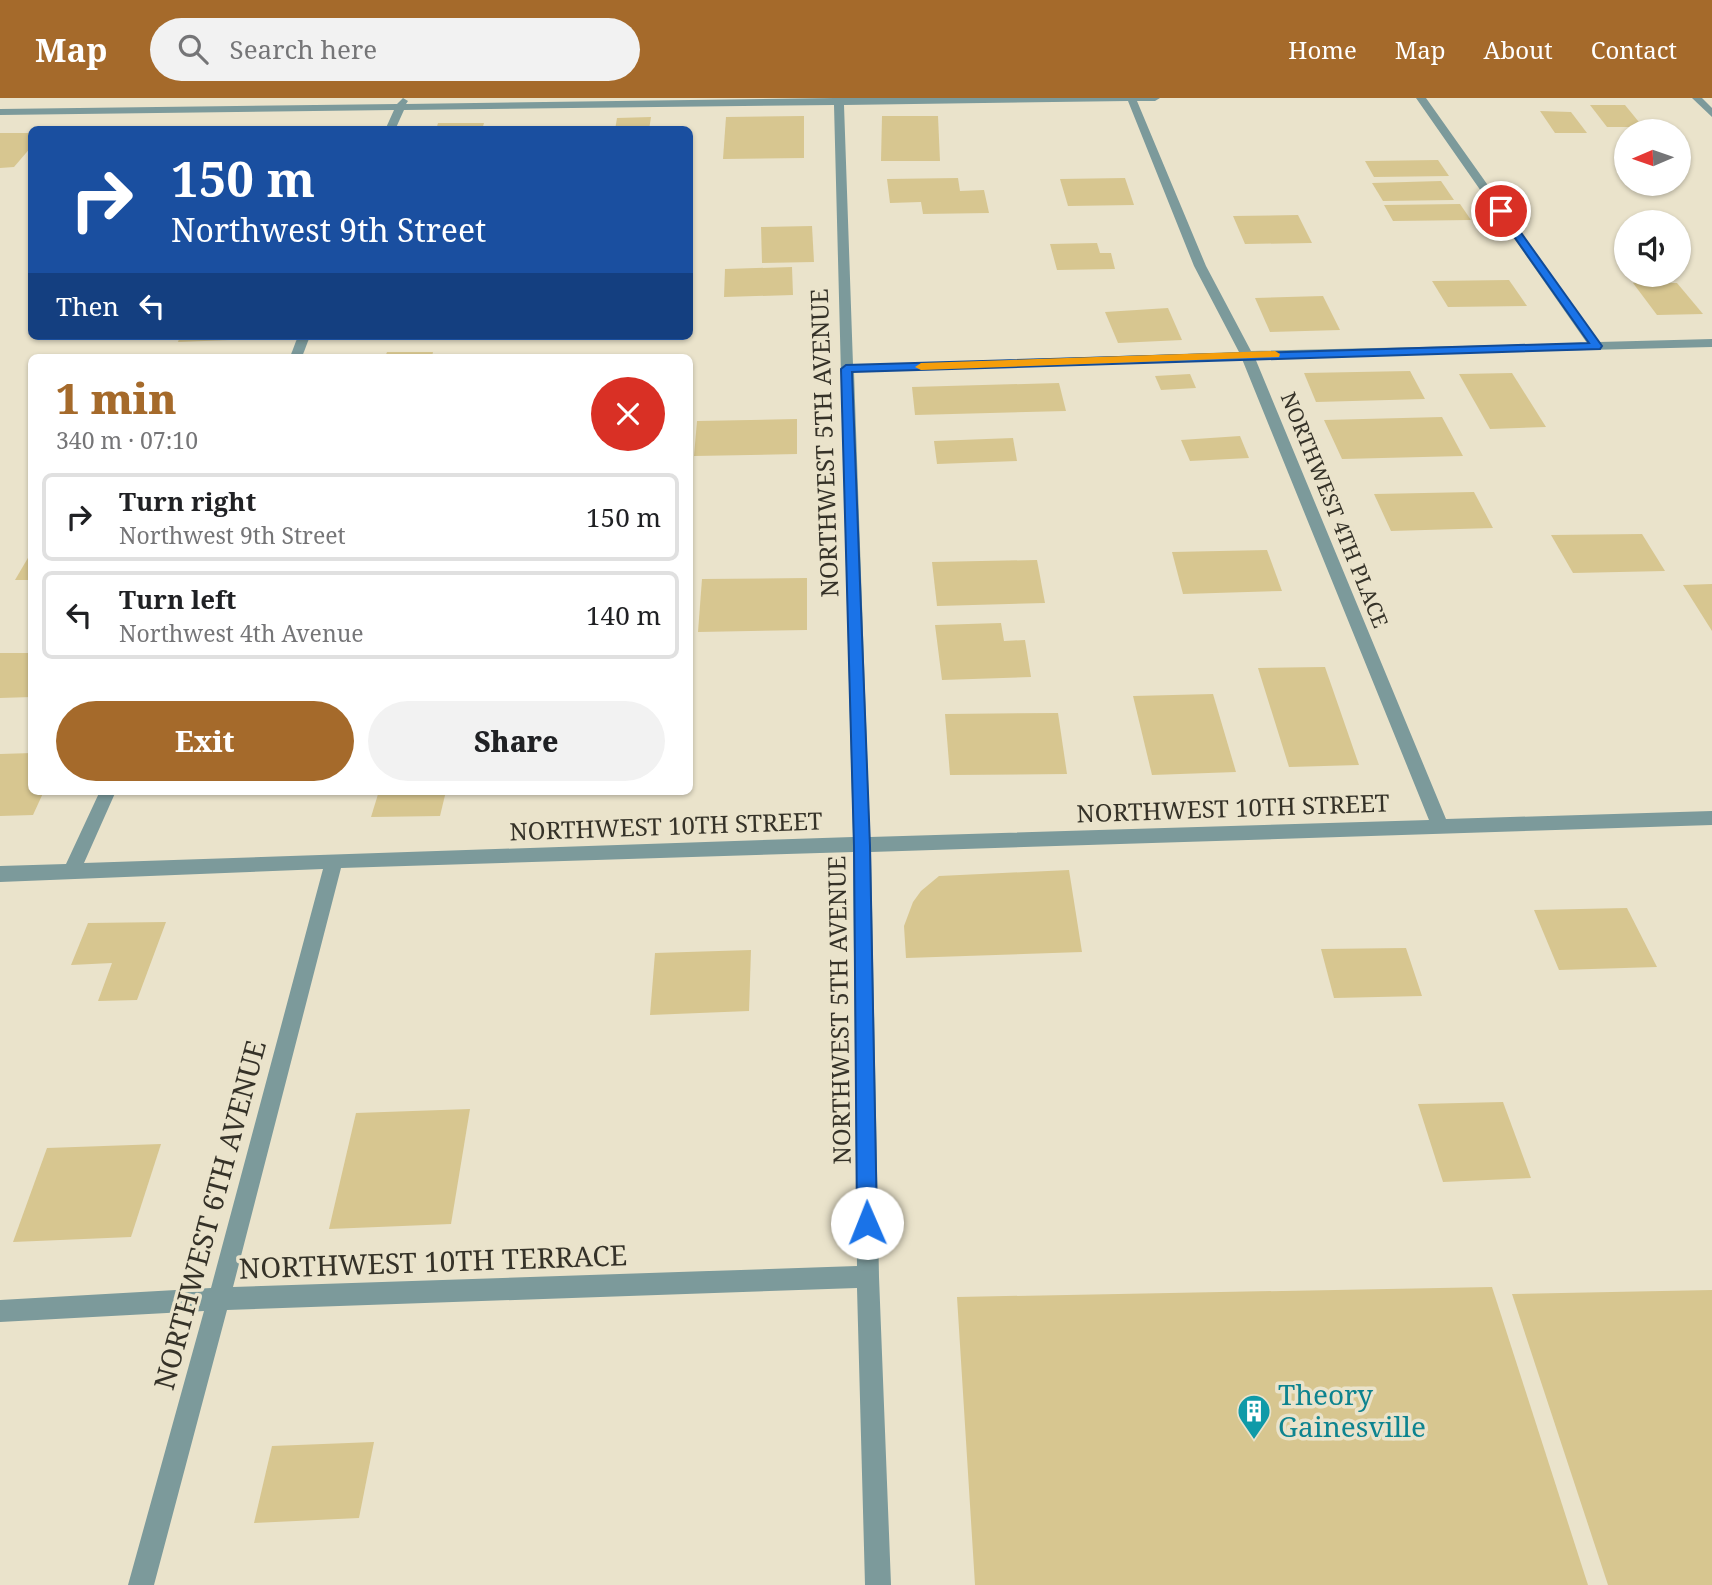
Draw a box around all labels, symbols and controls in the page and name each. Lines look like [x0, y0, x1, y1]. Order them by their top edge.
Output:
search box [150, 18, 640, 81]
text: Map [35, 27, 108, 72]
icon: search [174, 30, 212, 68]
text: Search here [230, 31, 377, 67]
text: Home [1288, 33, 1357, 66]
text: Map [1395, 33, 1446, 66]
text: About [1484, 33, 1553, 66]
text: Contact [1591, 33, 1677, 66]
north arrow [1614, 119, 1690, 196]
map controls [1614, 119, 1691, 287]
text: 150 m [171, 145, 315, 211]
icon: right [56, 154, 147, 245]
pin [1471, 181, 1531, 241]
icon: arrive [1482, 192, 1520, 230]
text: Northwest 9th Street [171, 208, 486, 251]
button: sound [1614, 210, 1691, 287]
icon: left [133, 287, 171, 325]
text: Then [56, 288, 119, 324]
street label: NORTHWEST 5TH AVENUE [802, 288, 845, 598]
text: 1 min [56, 369, 177, 426]
button: close [591, 377, 665, 451]
street label: NORTHWEST 4TH PLACE [1275, 388, 1395, 632]
text: 340 m · 07:10 [56, 424, 198, 456]
text: Turn right [119, 483, 256, 519]
icon: right [60, 498, 98, 536]
text: 150 m [586, 499, 661, 535]
text: Northwest 9th Street [119, 519, 346, 551]
text: Turn left [119, 581, 236, 617]
icon: left [60, 596, 98, 634]
text: 140 m [586, 597, 661, 633]
text: Northwest 4th Avenue [119, 617, 364, 649]
button: Exit [56, 701, 354, 781]
button: Share [368, 701, 665, 781]
street label: NORTHWEST 10TH STREET [1076, 786, 1390, 829]
street label: NORTHWEST 10TH STREET [509, 804, 823, 847]
street label: NORTHWEST 5TH AVENUE [819, 855, 858, 1165]
street label: NORTHWEST 6TH AVENUE [144, 1036, 274, 1394]
position arrow [830, 1186, 904, 1260]
street label: NORTHWEST 10TH TERRACE [238, 1235, 628, 1287]
place label: Theory Gainesville [1278, 1375, 1426, 1445]
building icon: Theory Gainesville [1235, 1392, 1273, 1441]

